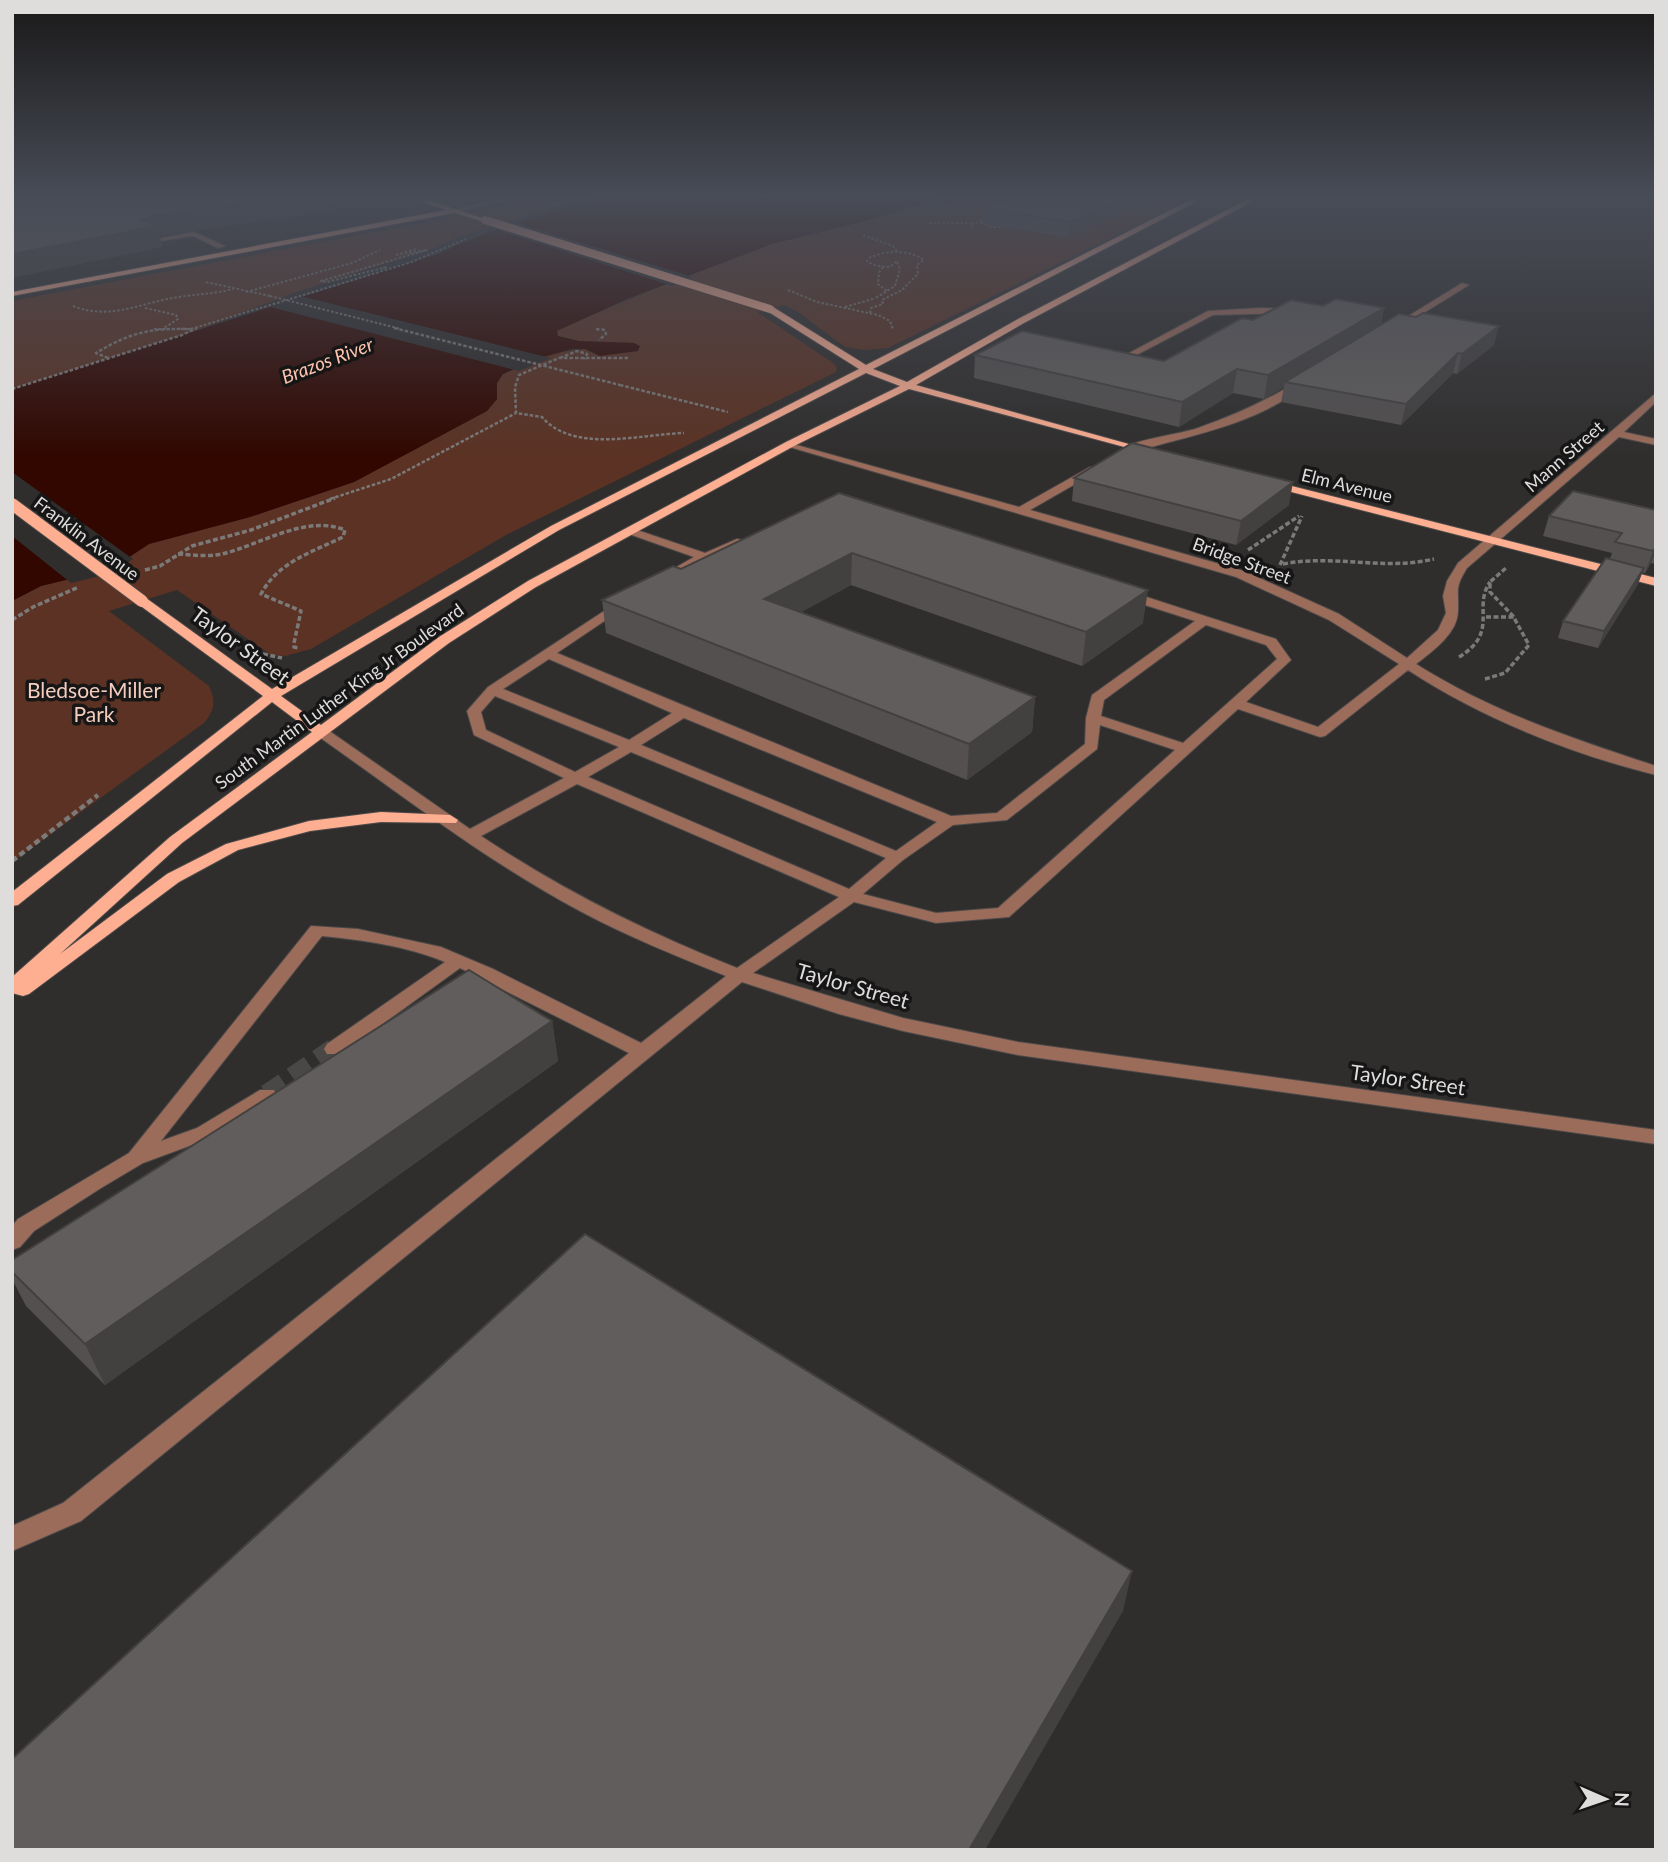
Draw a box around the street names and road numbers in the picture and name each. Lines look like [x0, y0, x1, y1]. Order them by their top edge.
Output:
street label: Mann Street [1520, 415, 1608, 496]
street label: Elm Avenue [1299, 463, 1395, 507]
street label: Franklin Avenue [30, 491, 144, 585]
street label: Bridge Street [1190, 532, 1295, 588]
street label: South Martin Luther King Jr Boulevard [210, 598, 468, 794]
street label: Taylor Street [187, 601, 296, 689]
street label: Taylor Street [794, 957, 913, 1013]
street label: Taylor Street [1349, 1059, 1468, 1099]

